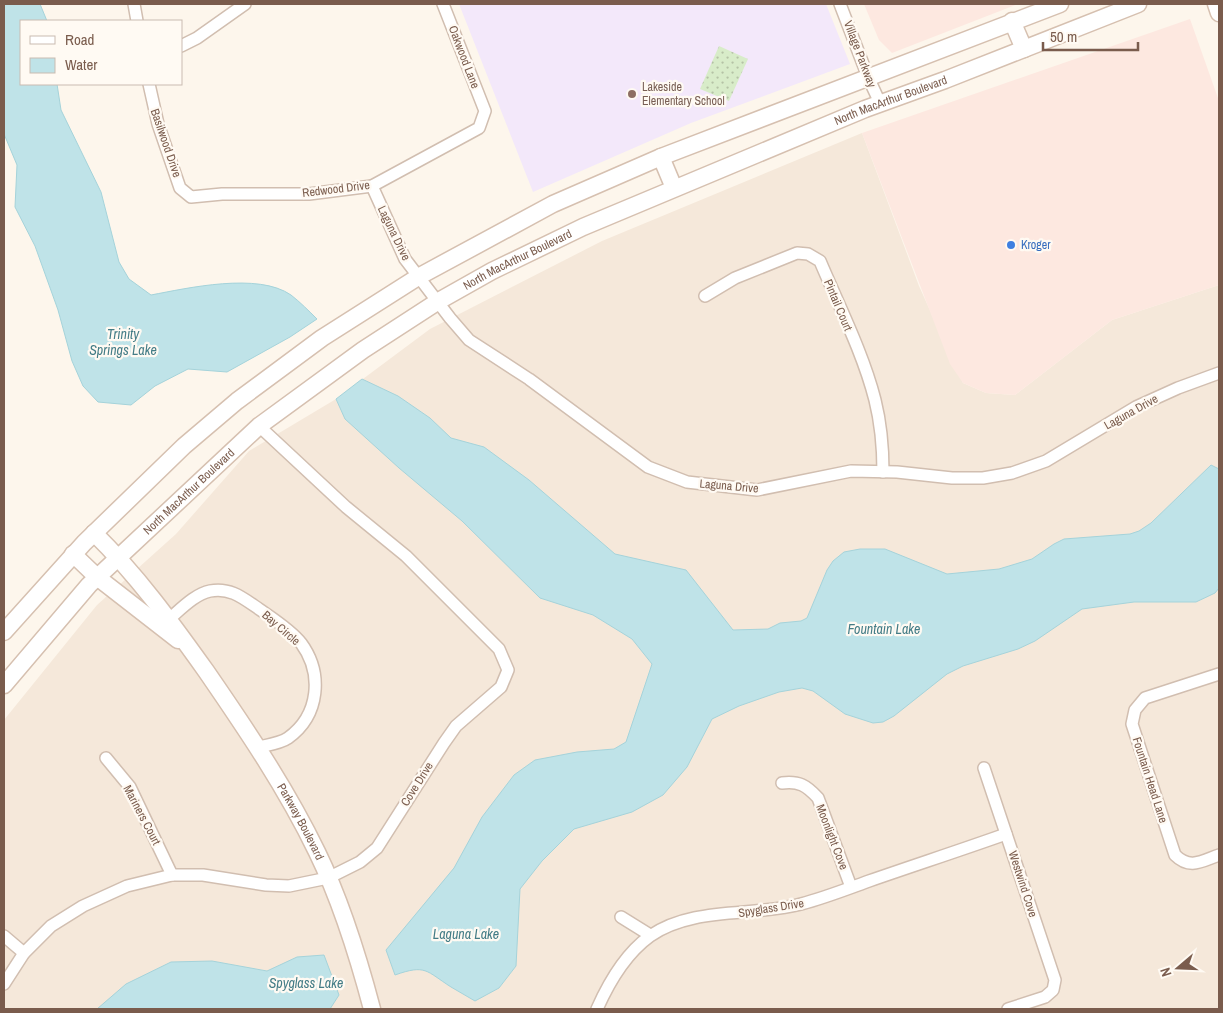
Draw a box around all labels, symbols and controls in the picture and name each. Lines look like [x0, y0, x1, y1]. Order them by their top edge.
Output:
street label: Village Parkway [840, 18, 880, 90]
legend [20, 20, 182, 85]
scale bar [1043, 20, 1138, 52]
street label: Oakwood Lane [445, 23, 483, 91]
text: 50 m [1050, 26, 1077, 47]
text: Road [65, 29, 94, 50]
text: Water [65, 54, 97, 75]
street label: North MacArthur Boulevard [832, 72, 949, 129]
place label: Lakeside Elementary School [642, 79, 725, 109]
marker: Lakeside Elementary School [626, 88, 638, 100]
street label: Basilwood Drive [147, 107, 185, 179]
street label: Redwood Drive [301, 177, 371, 201]
street label: Laguna Drive [374, 203, 414, 263]
street label: North MacArthur Boulevard [460, 226, 574, 294]
place label: Kroger [1021, 237, 1051, 253]
marker: Kroger [1005, 239, 1017, 251]
street label: Pintail Court [820, 277, 856, 334]
water label: Trinity Springs Lake [89, 325, 157, 359]
street label: Laguna Drive [1101, 391, 1161, 433]
street label: North MacArthur Boulevard [140, 445, 238, 538]
street label: Laguna Drive [699, 475, 759, 497]
street label: Bay Circle [259, 607, 303, 649]
water label: Fountain Lake [848, 620, 920, 638]
street label: Fountain Head Lane [1129, 735, 1171, 825]
street label: Cove Drive [397, 759, 437, 809]
street label: Parkway Boulevard [273, 780, 328, 863]
street label: Mariners Court [120, 782, 165, 848]
street label: Moonlight Cove [812, 802, 852, 872]
street label: Westwind Cove [1005, 849, 1041, 919]
street label: Spyglass Drive [737, 895, 805, 921]
water label: Laguna Lake [433, 925, 499, 943]
north arrow [1153, 943, 1203, 993]
text: N [1156, 965, 1176, 979]
water label: Spyglass Lake [269, 974, 343, 992]

